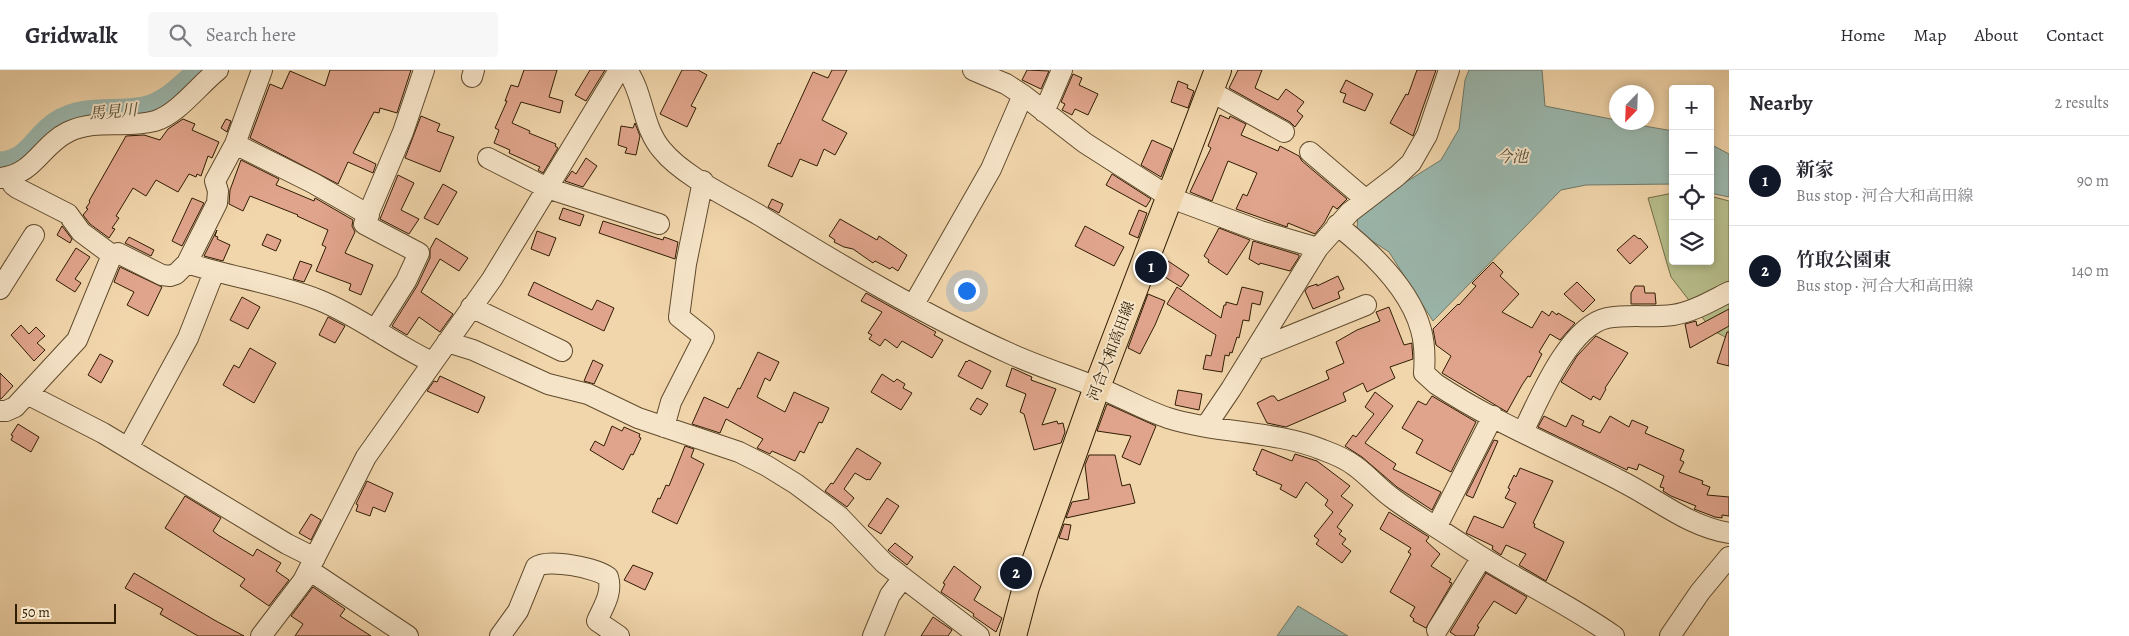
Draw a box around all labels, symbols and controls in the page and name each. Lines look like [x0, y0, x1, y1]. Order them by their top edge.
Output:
search box [148, 12, 498, 57]
text: Gridwalk [25, 19, 118, 51]
icon: search [166, 21, 194, 49]
text: Search here [206, 22, 296, 48]
text: Home [1840, 23, 1885, 47]
text: Map [1913, 23, 1946, 47]
text: About [1974, 23, 2018, 47]
text: Contact [2046, 23, 2104, 47]
north arrow [1609, 85, 1654, 130]
map controls [1669, 85, 1714, 265]
button: + [1669, 85, 1714, 130]
text: Nearby [1749, 89, 1812, 117]
text: 2 results [2054, 92, 2109, 114]
water label: 馬見川 [88, 99, 140, 125]
button: − [1669, 130, 1714, 175]
water label: 今池 [1496, 146, 1530, 168]
text: 新家 [1796, 157, 1834, 183]
text: 1 [1762, 170, 1768, 192]
text: 90 m [2077, 170, 2109, 192]
button: locate [1669, 175, 1714, 220]
text: Bus stop · 河合大和高田線 [1796, 185, 1973, 207]
button: layers [1669, 220, 1714, 265]
text: 竹取公園東 [1796, 247, 1891, 273]
pin: 1 [1135, 248, 1167, 286]
text: 2 [1761, 260, 1769, 282]
text: 140 m [2071, 260, 2109, 282]
text: Bus stop · 河合大和高田線 [1796, 275, 1973, 297]
your location [954, 278, 980, 304]
street label: 河合大和高田線 [1083, 298, 1139, 404]
pin: 2 [1000, 554, 1032, 592]
scale bar [15, 601, 116, 624]
text: 50 m [22, 603, 50, 622]

